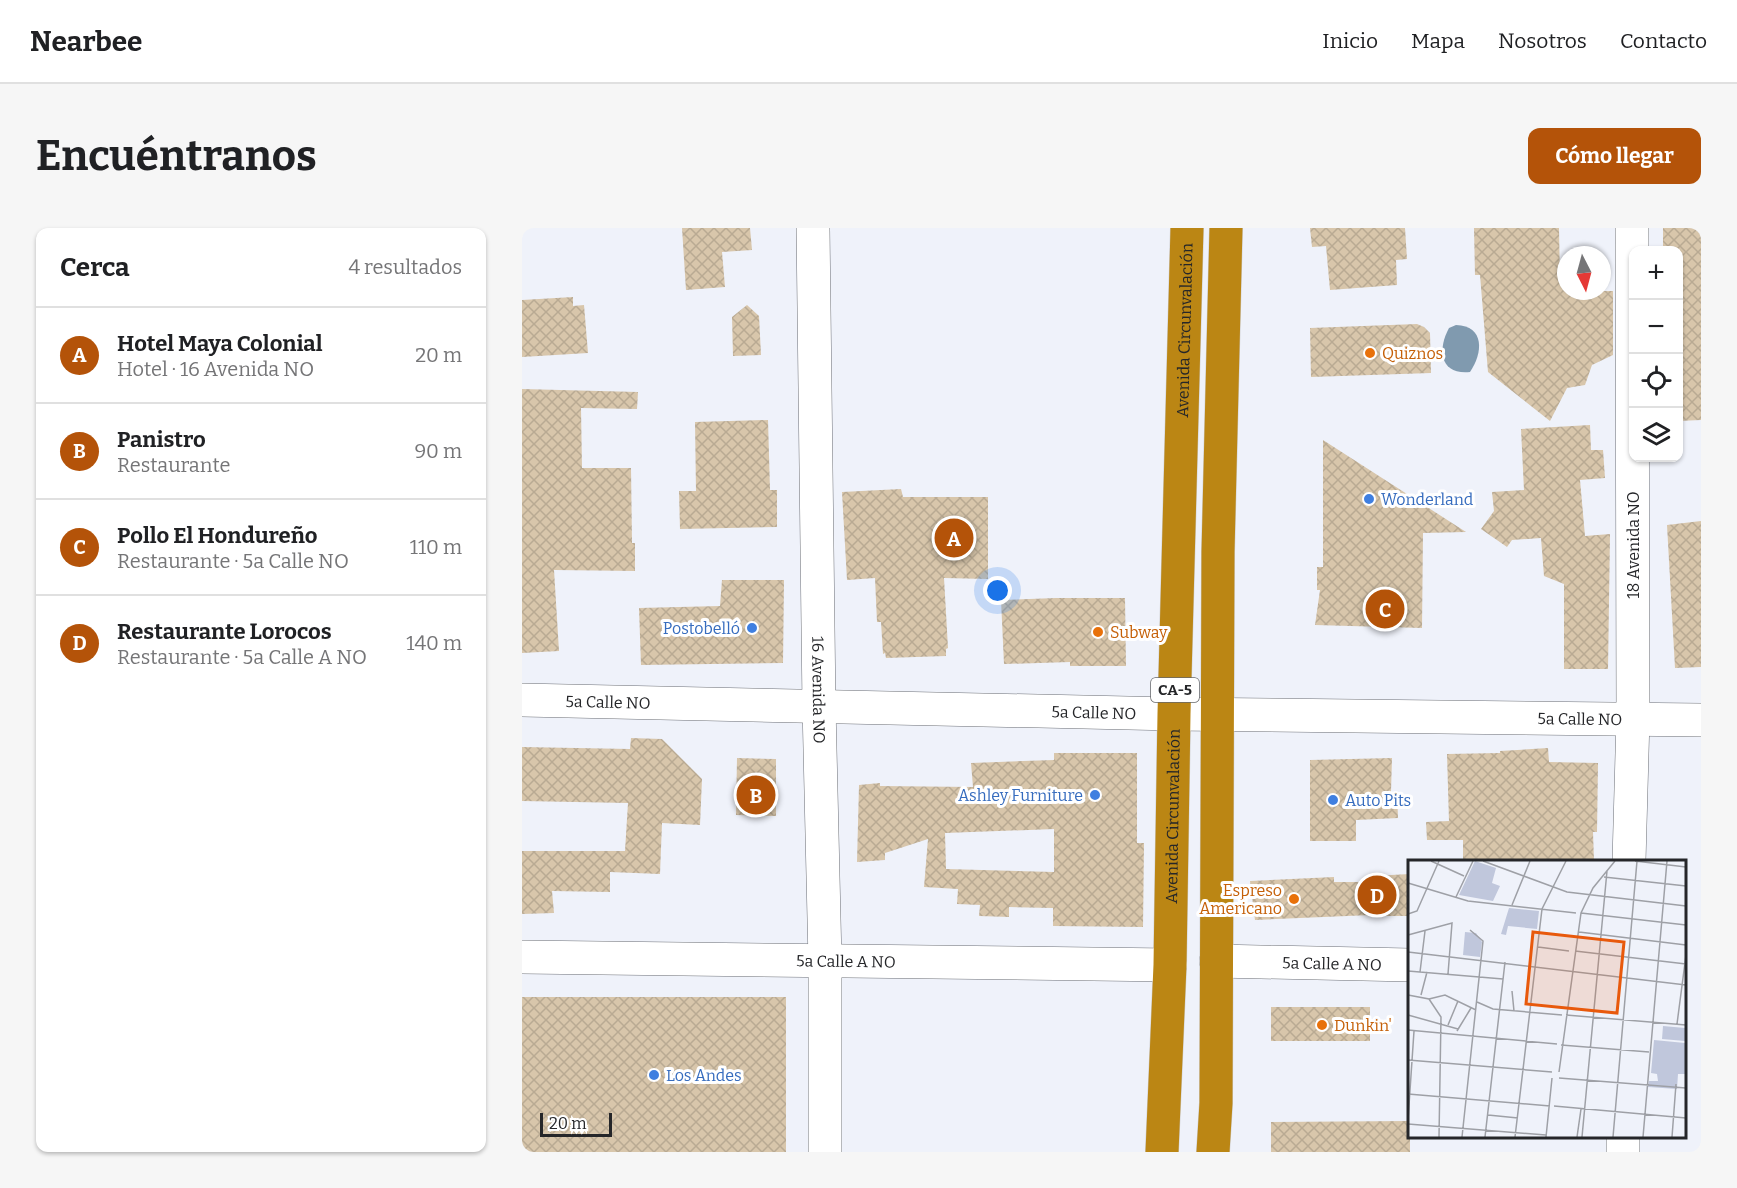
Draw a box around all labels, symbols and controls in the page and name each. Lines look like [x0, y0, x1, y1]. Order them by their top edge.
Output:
text: Nearbee [30, 25, 142, 58]
text: Inicio [1322, 28, 1378, 54]
text: Mapa [1411, 28, 1465, 54]
text: Nosotros [1498, 28, 1587, 54]
text: Contacto [1620, 28, 1707, 54]
button: Cómo llegar [1528, 128, 1701, 184]
text: Encuéntranos [36, 131, 317, 181]
street label: Avenida Circunvalación [1172, 243, 1196, 418]
north arrow [1557, 246, 1611, 300]
map controls [1629, 246, 1683, 462]
button: + [1629, 246, 1683, 300]
text: Cerca [60, 252, 130, 283]
text: 4 resultados [348, 255, 462, 279]
button: − [1629, 300, 1683, 354]
text: Hotel Maya Colonial [117, 330, 323, 357]
text: A [72, 343, 87, 367]
text: 20 m [415, 343, 462, 367]
place label: Quiznos [1382, 344, 1443, 363]
marker: Quiznos [1363, 346, 1377, 360]
button: locate [1629, 354, 1683, 408]
text: Hotel · 16 Avenida NO [117, 357, 314, 381]
button: layers [1629, 408, 1683, 462]
text: Panistro [117, 426, 206, 453]
text: B [73, 439, 86, 463]
text: 90 m [414, 439, 462, 463]
text: Restaurante [117, 453, 230, 477]
place label: Wonderland [1381, 490, 1474, 509]
street label: 18 Avenida NO [1624, 491, 1643, 599]
marker: Wonderland [1362, 492, 1376, 506]
pin: A [934, 516, 974, 560]
text: Pollo El Hondureño [117, 522, 318, 549]
text: C [73, 535, 86, 559]
text: 110 m [410, 535, 462, 559]
text: Restaurante · 5a Calle NO [117, 549, 349, 573]
your location [983, 576, 1012, 605]
pin: C [1366, 586, 1404, 632]
text: Restaurante Lorocos [117, 618, 332, 645]
place label: Postobelló [663, 619, 740, 638]
marker: Postobelló [745, 621, 759, 635]
place label: Subway [1110, 623, 1168, 642]
marker: Subway [1091, 625, 1105, 639]
text: D [72, 631, 87, 655]
text: 140 m [406, 631, 462, 655]
street label: 16 Avenida NO [809, 636, 829, 744]
text: Restaurante · 5a Calle A NO [117, 645, 367, 669]
road number: CA-5 [1151, 678, 1199, 702]
street label: 5a Calle NO [565, 691, 651, 712]
street label: 5a Calle NO [1051, 702, 1137, 723]
street label: 5a Calle NO [1537, 709, 1622, 729]
street label: Avenida Circunvalación [1161, 729, 1183, 904]
pin: B [736, 772, 776, 818]
place label: Ashley Furniture [958, 786, 1083, 805]
marker: Ashley Furniture [1088, 788, 1102, 802]
place label: Auto Pits [1345, 791, 1411, 810]
marker: Auto Pits [1326, 793, 1340, 807]
inset map [1408, 860, 1686, 1137]
pin: D [1358, 872, 1396, 918]
place label: Espreso Americano [1199, 881, 1282, 918]
marker: Espreso Americano [1287, 892, 1301, 906]
street label: 5a Calle A NO [796, 951, 896, 971]
street label: 5a Calle A NO [1282, 953, 1382, 974]
place label: Dunkin' [1334, 1016, 1392, 1035]
marker: Dunkin' [1315, 1018, 1329, 1032]
place label: Los Andes [666, 1066, 742, 1085]
marker: Los Andes [647, 1068, 661, 1082]
scale bar [540, 1110, 612, 1138]
text: 20 m [549, 1114, 586, 1133]

